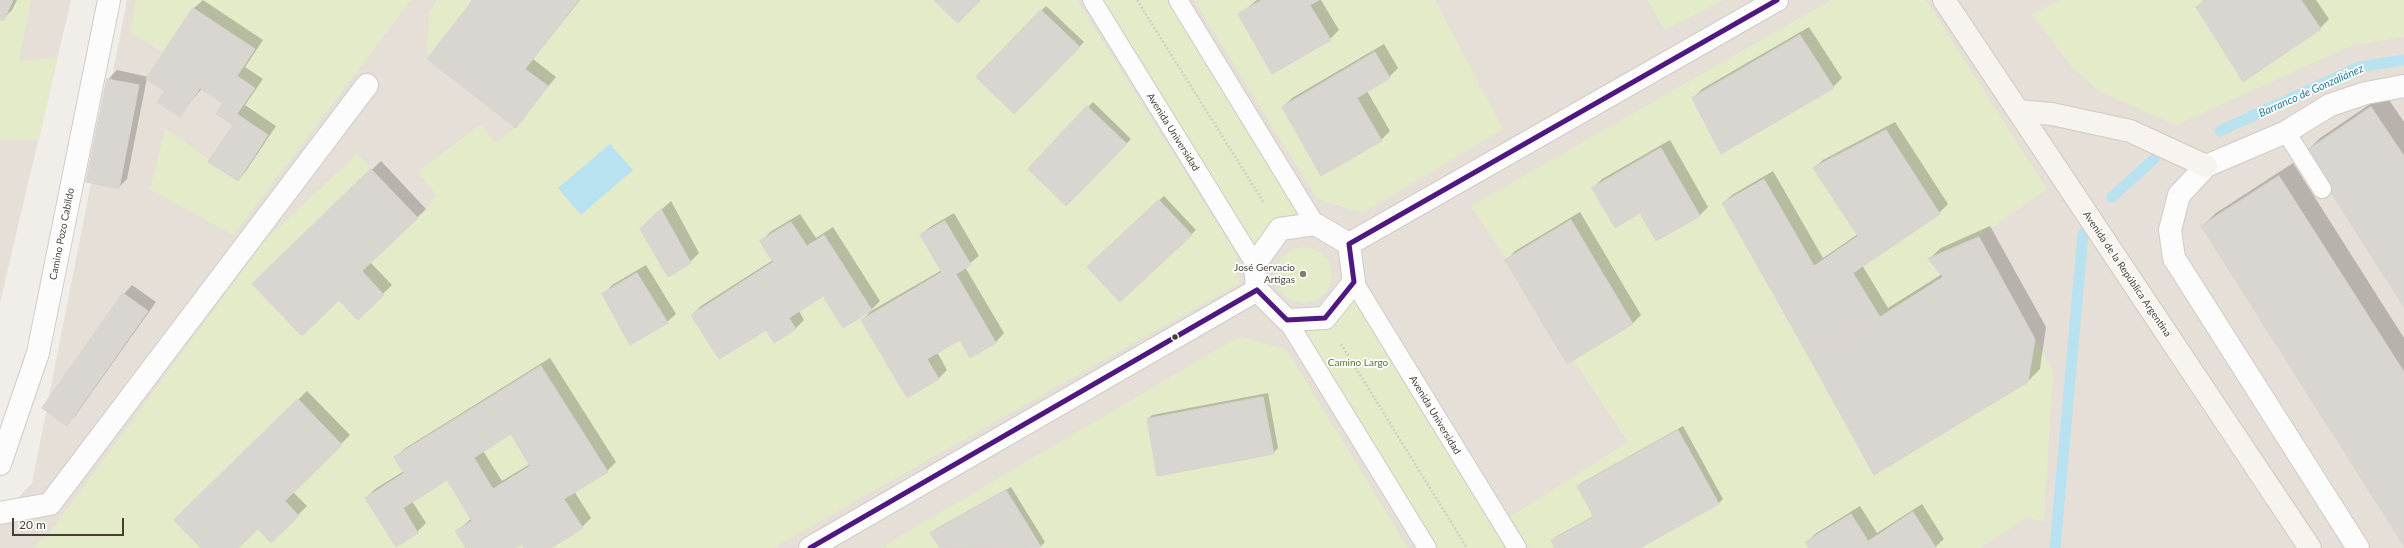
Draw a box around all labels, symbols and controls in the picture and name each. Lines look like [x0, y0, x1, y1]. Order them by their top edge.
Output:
water label: Barranco de Gonzaliánez [2257, 62, 2365, 120]
street label: Avenida Universidad [1144, 91, 1202, 173]
street label: Camino Pozo Cabildo [47, 187, 77, 281]
street label: Avenida de la República Argentina [2080, 209, 2174, 339]
place label: José Gervacio Artigas [1234, 262, 1295, 286]
marker: José Gervacio Artigas [1298, 269, 1308, 279]
unlabelled marker [1170, 332, 1180, 342]
park label: Camino Largo [1328, 357, 1388, 369]
street label: Avenida Universidad [1407, 373, 1463, 457]
scale bar [14, 510, 126, 536]
text: 20 m [19, 517, 46, 532]

